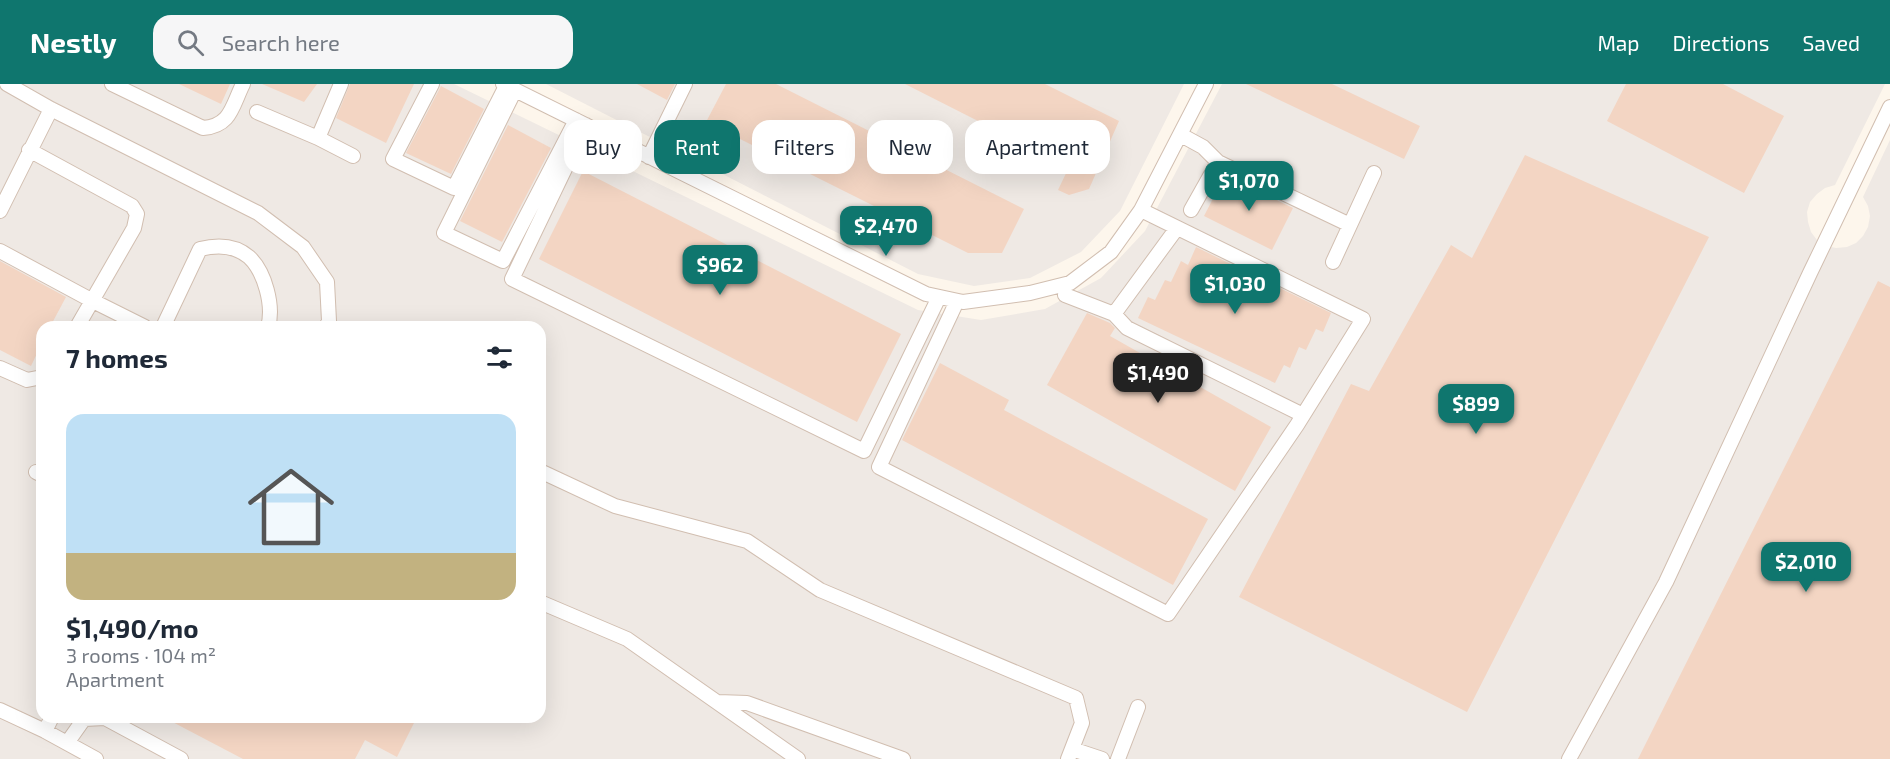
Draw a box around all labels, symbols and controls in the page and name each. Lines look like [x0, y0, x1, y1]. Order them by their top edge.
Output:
search box [153, 15, 573, 69]
text: Nestly [30, 25, 117, 59]
icon: search [174, 26, 207, 59]
text: Search here [222, 29, 340, 55]
text: Map [1597, 30, 1640, 55]
text: Directions [1673, 30, 1769, 55]
text: Saved [1802, 30, 1860, 55]
chip: Buy [564, 120, 642, 174]
chip: Rent [654, 120, 740, 174]
chip: Filters [752, 120, 855, 174]
chip: New [867, 120, 953, 174]
chip: Apartment [965, 120, 1110, 174]
pin: $1,070 [1200, 161, 1298, 212]
text: $1,070 [1219, 168, 1279, 192]
pin: $2,470 [837, 206, 935, 257]
text: $2,470 [854, 213, 918, 237]
pin: $962 [684, 245, 756, 296]
text: $962 [697, 252, 743, 276]
pin: $1,030 [1186, 264, 1284, 315]
text: $1,030 [1204, 271, 1266, 295]
icon: filters [483, 341, 516, 374]
text: 7 homes [66, 342, 168, 373]
pin: $1,490 [1109, 353, 1207, 404]
text: $1,490 [1127, 360, 1189, 384]
pin: $899 [1440, 384, 1512, 435]
text: $899 [1452, 391, 1500, 415]
icon: home [237, 453, 345, 561]
pin: $2,010 [1757, 542, 1855, 593]
text: $2,010 [1775, 549, 1837, 573]
text: $1,490/mo [66, 612, 199, 643]
text: 3 rooms · 104 m² [66, 643, 216, 667]
text: Apartment [66, 667, 164, 691]

